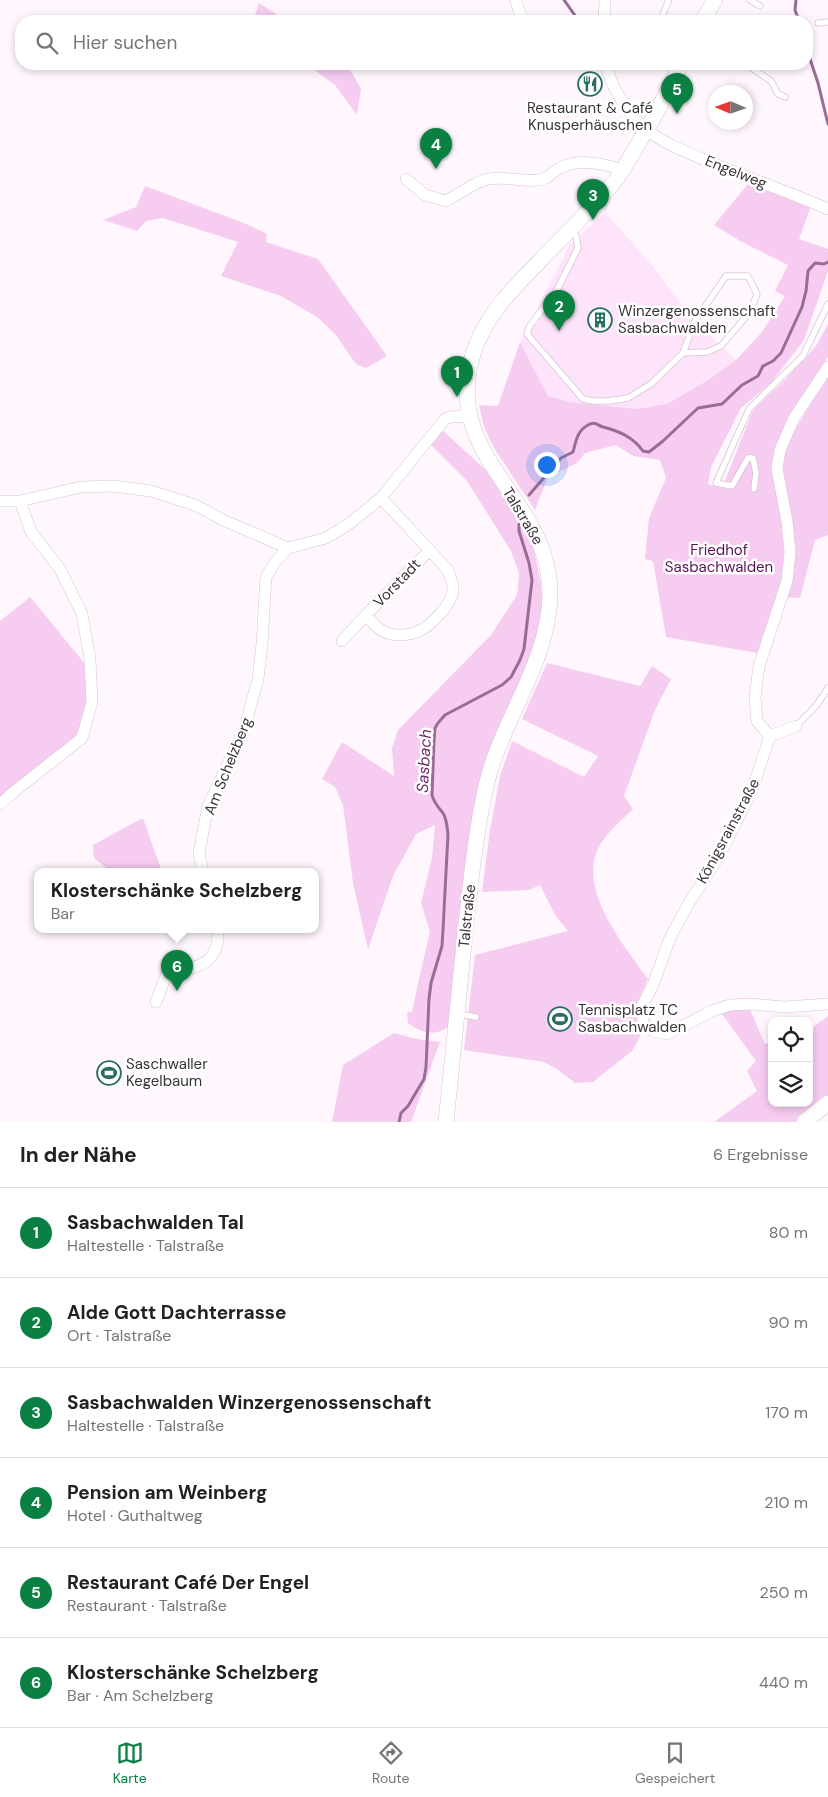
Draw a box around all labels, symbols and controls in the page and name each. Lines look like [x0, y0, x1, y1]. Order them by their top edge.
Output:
search box [15, 15, 813, 70]
icon: search [33, 29, 61, 57]
text: Hier suchen [73, 30, 177, 55]
restaurant icon: Restaurant & Café Knusperhäuschen [577, 71, 603, 97]
pin: 5 [661, 73, 693, 114]
north arrow [708, 85, 753, 130]
place label: Restaurant & Café Knusperhäuschen [527, 98, 653, 135]
pin: 4 [420, 128, 452, 169]
street label: Engelweg [702, 151, 770, 193]
pin: 3 [577, 179, 609, 220]
pin: 2 [543, 290, 575, 331]
place label: Winzergenossenschaft Sasbachwalden [618, 301, 776, 338]
building icon: Winzergenossenschaft Sasbachwalden [587, 307, 613, 333]
pin: 1 [441, 356, 473, 397]
your location [534, 452, 560, 478]
street label: Talstraße [498, 483, 548, 549]
park label: Friedhof Sasbachwalden [665, 540, 773, 577]
street label: Vorstadt [369, 554, 425, 612]
street label: Am Schelzberg [199, 714, 257, 818]
water label: Sasbach [412, 729, 436, 793]
street label: Königsrainstraße [692, 775, 764, 887]
popup [34, 868, 319, 933]
text: Klosterschänke Schelzberg [51, 878, 302, 903]
street label: Talstraße [454, 883, 480, 949]
text: Bar [51, 903, 75, 924]
pin: 6 [161, 950, 193, 991]
place label: Tennisplatz TC Sasbachwalden [578, 1000, 686, 1037]
sports icon: Tennisplatz TC Sasbachwalden [547, 1006, 573, 1032]
map controls [768, 1017, 813, 1107]
button: locate [768, 1017, 813, 1062]
place label: Saschwaller Kegelbaum [126, 1054, 208, 1091]
sports icon: Saschwaller Kegelbaum [96, 1060, 122, 1086]
button: layers [768, 1062, 813, 1107]
text: In der Nähe [20, 1141, 137, 1169]
text: 6 Ergebnisse [713, 1144, 808, 1165]
text: Sasbachwalden Tal [67, 1210, 244, 1235]
text: 1 [33, 1222, 39, 1243]
text: 80 m [769, 1222, 808, 1243]
text: Haltestelle · Talstraße [67, 1235, 224, 1256]
text: Alde Gott Dachterrasse [67, 1300, 286, 1325]
text: 2 [31, 1312, 41, 1333]
text: 90 m [768, 1312, 808, 1333]
text: Ort · Talstraße [67, 1325, 171, 1346]
text: Sasbachwalden Winzergenossenschaft [67, 1390, 431, 1415]
text: 3 [31, 1402, 41, 1423]
text: 170 m [765, 1402, 808, 1423]
text: Haltestelle · Talstraße [67, 1415, 224, 1436]
text: Pension am Weinberg [67, 1480, 267, 1505]
text: 4 [31, 1492, 41, 1513]
text: 210 m [764, 1492, 808, 1513]
text: Hotel · Guthaltweg [67, 1505, 203, 1526]
text: Restaurant Café Der Engel [67, 1570, 309, 1595]
text: 5 [31, 1582, 41, 1603]
text: 250 m [760, 1582, 808, 1603]
text: Restaurant · Talstraße [67, 1595, 227, 1616]
text: Klosterschänke Schelzberg [67, 1660, 319, 1685]
text: 6 [31, 1672, 41, 1693]
text: 440 m [759, 1672, 808, 1693]
text: Bar · Am Schelzberg [67, 1685, 213, 1706]
tab: Karte [113, 1739, 147, 1787]
tab: Route [372, 1739, 410, 1787]
tab: Gespeichert [635, 1739, 715, 1787]

